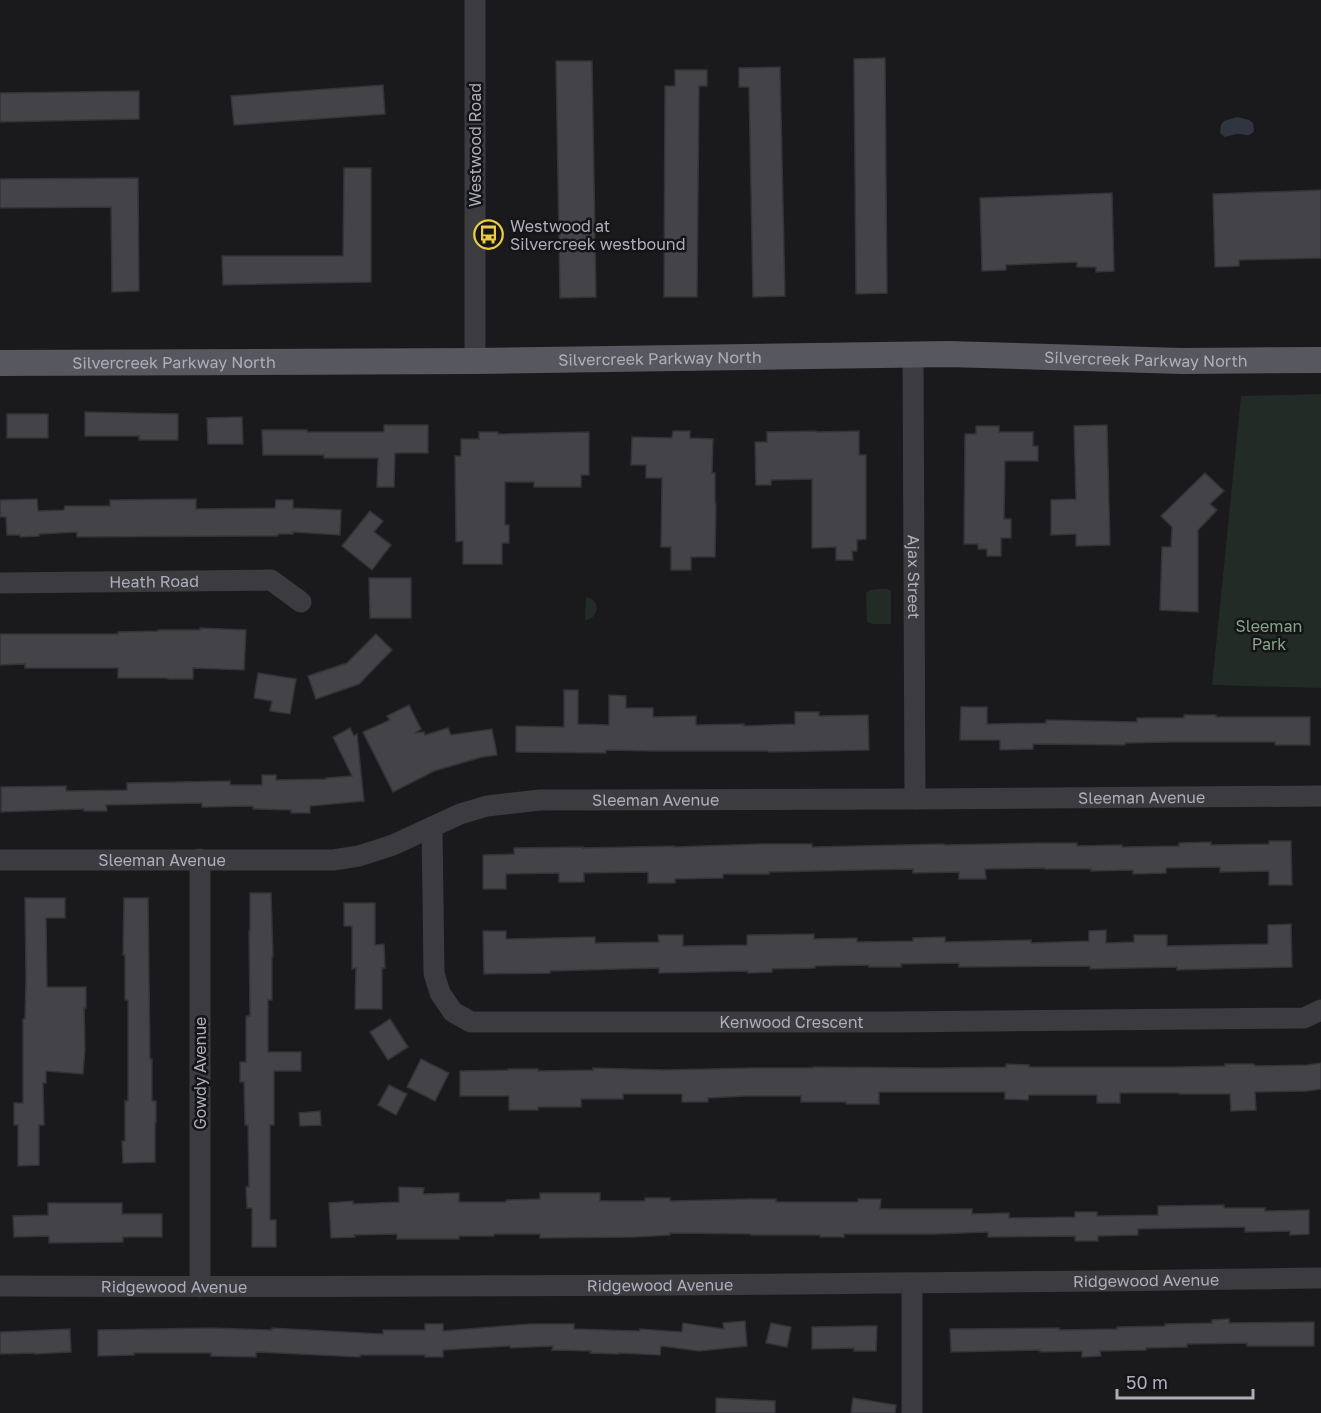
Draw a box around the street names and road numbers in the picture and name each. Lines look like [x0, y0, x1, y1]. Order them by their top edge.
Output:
street label: Westwood Road [465, 83, 485, 207]
street label: Silvercreek Parkway North [558, 347, 762, 370]
street label: Silvercreek Parkway North [1044, 347, 1248, 371]
street label: Silvercreek Parkway North [72, 352, 276, 373]
street label: Ajax Street [904, 535, 924, 619]
street label: Heath Road [109, 571, 199, 592]
street label: Sleeman Avenue [1078, 787, 1205, 808]
street label: Sleeman Avenue [592, 790, 719, 810]
street label: Sleeman Avenue [98, 850, 226, 870]
street label: Kenwood Crescent [719, 1012, 864, 1032]
street label: Gowdy Avenue [190, 1017, 210, 1129]
street label: Ridgewood Avenue [1073, 1269, 1219, 1291]
street label: Ridgewood Avenue [587, 1274, 733, 1295]
street label: Ridgewood Avenue [101, 1276, 247, 1297]

